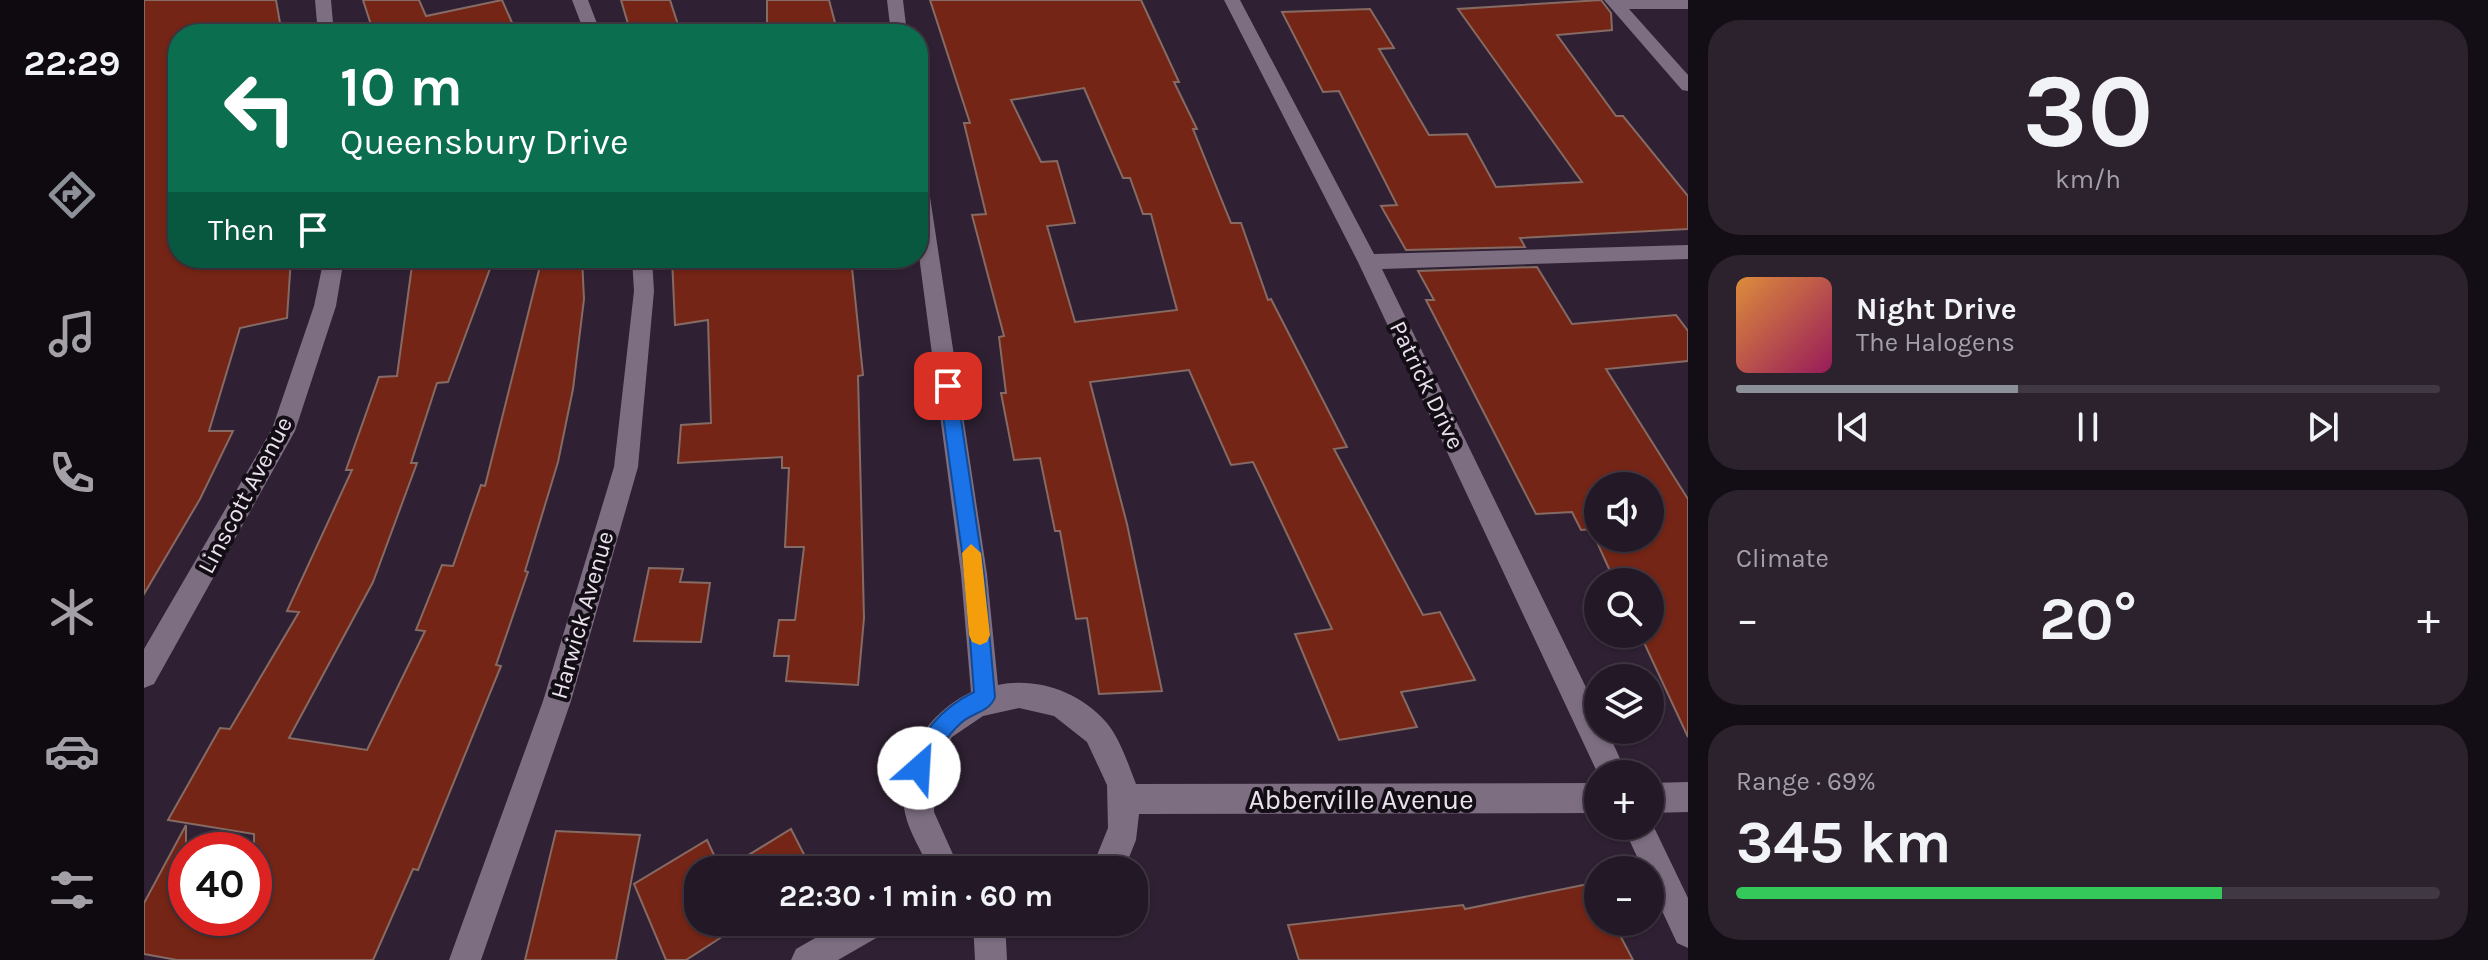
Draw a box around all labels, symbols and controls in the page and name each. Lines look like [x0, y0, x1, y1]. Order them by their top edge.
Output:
text: 22:29 [23, 42, 121, 84]
text: 30 [2023, 51, 2153, 172]
text: 10 m [340, 54, 463, 119]
icon: left [208, 56, 312, 160]
text: Queensbury Drive [340, 121, 628, 163]
text: km/h [2055, 164, 2121, 195]
icon: directions [44, 167, 100, 223]
icon: arrive [291, 208, 335, 252]
text: Then [208, 212, 275, 248]
text: Night Drive [1856, 291, 2017, 327]
icon: music [44, 306, 100, 362]
street label: Patrick Drive [1384, 316, 1470, 454]
text: The Halogens [1856, 327, 2015, 358]
pin [914, 352, 982, 420]
icon: arrive [926, 364, 970, 408]
icon: previous [1831, 405, 1875, 449]
icon: pause [2066, 405, 2110, 449]
icon: next [2301, 405, 2345, 449]
street label: Linscott Avenue [192, 412, 298, 578]
icon: phone [44, 445, 100, 501]
map controls [1584, 472, 1664, 936]
button: sound [1584, 472, 1664, 552]
street label: Harwick Avenue [545, 528, 619, 702]
text: Climate [1736, 543, 1829, 574]
button: search [1584, 568, 1664, 648]
icon: climate [44, 584, 100, 640]
text: 20° [2039, 584, 2137, 654]
text: − [1736, 594, 1759, 645]
text: + [2417, 594, 2440, 645]
button: layers [1584, 664, 1664, 744]
icon: car [44, 723, 100, 779]
position arrow [877, 726, 961, 810]
button: + [1584, 760, 1664, 840]
text: Range · 69% [1736, 766, 1876, 797]
street label: Abberville Avenue [1248, 783, 1474, 816]
text: 345 km [1736, 807, 1952, 877]
speed limit sign: 40 [168, 832, 272, 936]
button: − [1584, 856, 1664, 936]
icon: filters [44, 862, 100, 918]
text: 22:30 · 1 min · 60 m [779, 878, 1053, 914]

